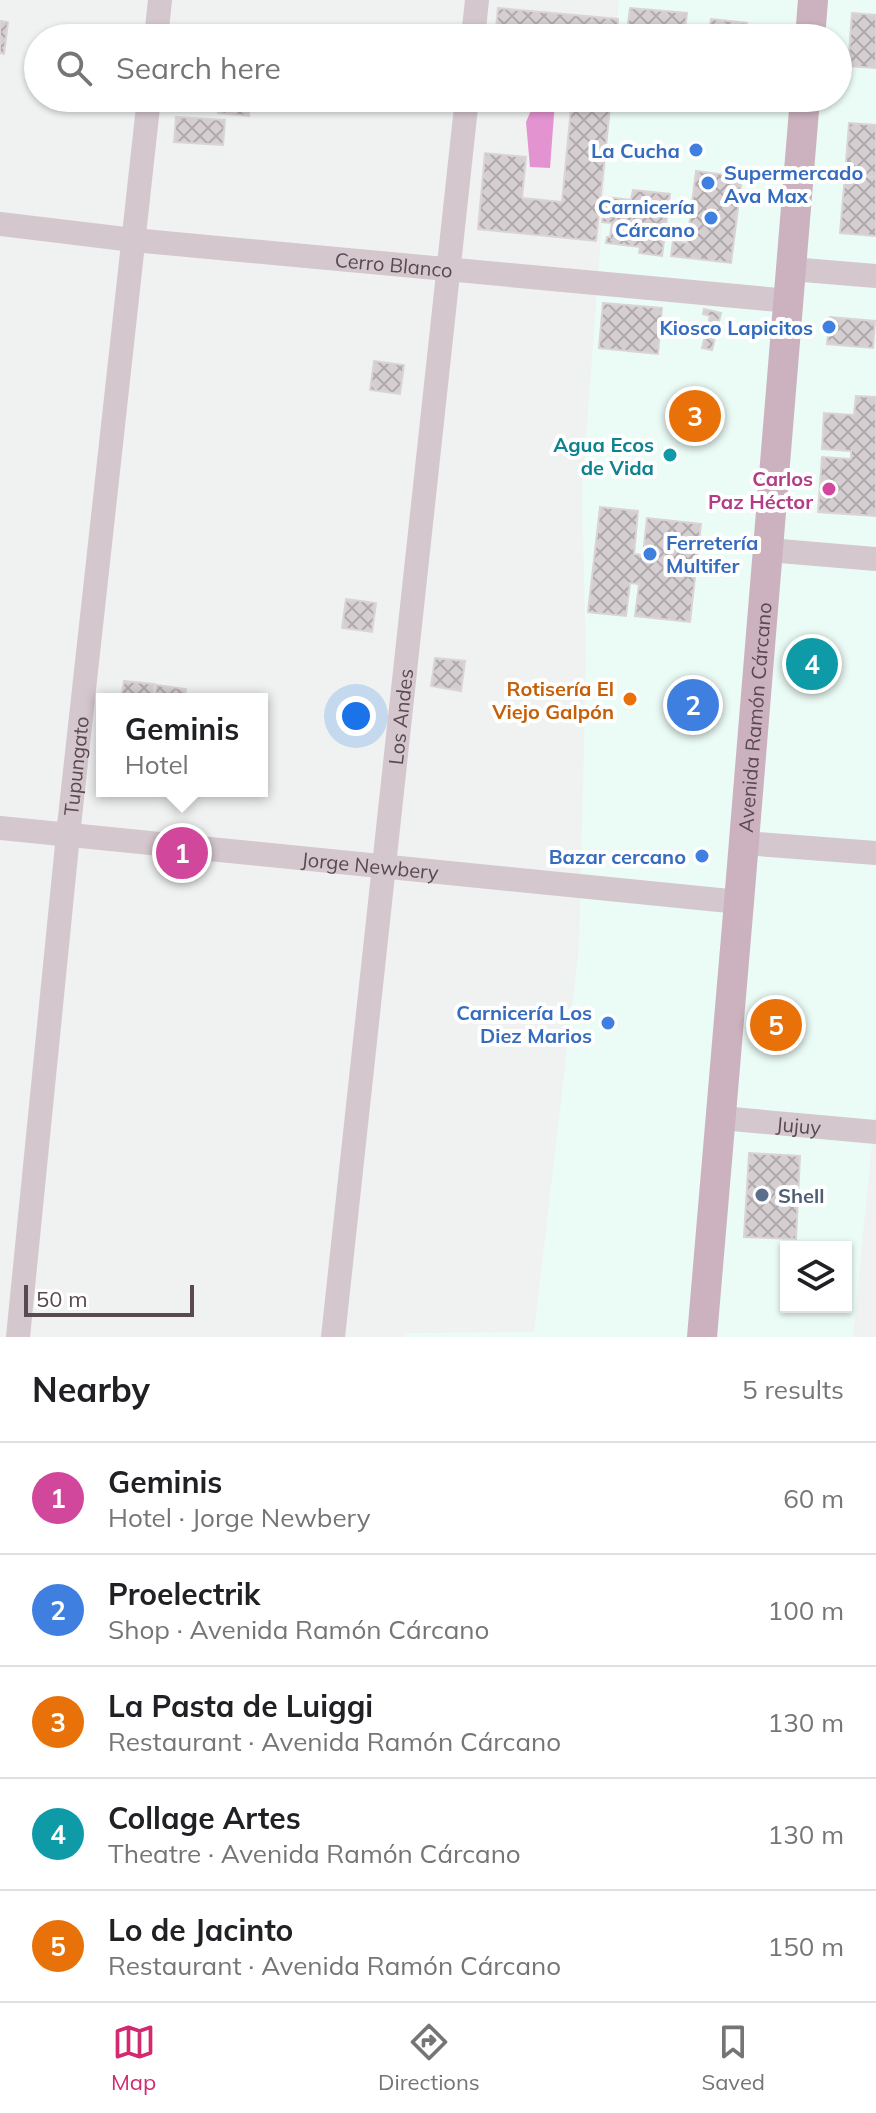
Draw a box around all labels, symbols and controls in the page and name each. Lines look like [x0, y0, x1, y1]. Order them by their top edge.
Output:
search box [24, 24, 852, 112]
icon: search [52, 46, 96, 90]
text: Search here [116, 49, 281, 87]
place label: La Cucha [591, 138, 680, 163]
marker: La Cucha [687, 141, 705, 159]
place label: Supermercado Ava Max [724, 160, 863, 208]
marker: Supermercado Ava Max [699, 174, 717, 192]
place label: Carnicería Cárcano [598, 194, 695, 242]
marker: Carnicería Cárcano [702, 209, 720, 227]
street label: Cerro Blanco [334, 246, 454, 282]
place label: Kiosco Lapicitos [660, 315, 813, 340]
marker: Kiosco Lapicitos [820, 318, 838, 336]
pin: 3 [669, 386, 721, 446]
place label: Agua Ecos de Vida [553, 432, 654, 480]
marker: Agua Ecos de Vida [661, 446, 679, 464]
place label: Carlos Paz Héctor [708, 466, 813, 514]
marker: Carlos Paz Héctor [820, 480, 838, 498]
place label: Ferretería Multifer [666, 530, 758, 578]
marker: Ferretería Multifer [641, 545, 659, 563]
street label: Avenida Ramón Cárcano [732, 601, 776, 833]
pin: 4 [786, 634, 838, 694]
street label: Los Andes [382, 667, 418, 766]
pin: 2 [667, 675, 719, 735]
place label: Rotisería El Viejo Galpón [491, 676, 614, 724]
marker: Rotisería El Viejo Galpón [621, 690, 639, 708]
popup [96, 693, 268, 797]
your location [336, 696, 376, 736]
text: Geminis [125, 710, 239, 748]
street label: Tupungato [58, 715, 93, 817]
text: Hotel [125, 748, 189, 781]
pin: 1 [156, 823, 208, 883]
place label: Bazar cercano [549, 844, 686, 869]
street label: Jorge Newbery [300, 846, 440, 884]
marker: Bazar cercano [693, 847, 711, 865]
pin: 5 [750, 995, 802, 1055]
place label: Carnicería Los Diez Marios [456, 1000, 592, 1048]
marker: Carnicería Los Diez Marios [599, 1014, 617, 1032]
street label: Jujuy [775, 1111, 823, 1140]
place label: Shell [778, 1183, 824, 1208]
marker: Shell [753, 1186, 771, 1204]
map controls [780, 1241, 852, 1313]
button: layers [780, 1241, 852, 1313]
scale bar [24, 1281, 194, 1317]
text: 50 m [36, 1285, 87, 1313]
text: Nearby [32, 1368, 150, 1411]
text: 5 results [742, 1373, 844, 1406]
text: Geminis [108, 1463, 222, 1501]
text: 1 [50, 1482, 66, 1515]
text: 60 m [783, 1482, 844, 1515]
text: Hotel · Jorge Newbery [108, 1501, 371, 1534]
text: Proelectrik [108, 1575, 260, 1613]
text: 2 [50, 1594, 66, 1627]
text: 100 m [768, 1594, 844, 1627]
text: Shop · Avenida Ramón Cárcano [108, 1613, 489, 1646]
text: La Pasta de Luiggi [108, 1687, 373, 1725]
text: 3 [50, 1706, 66, 1739]
text: 130 m [768, 1706, 844, 1739]
text: Restaurant · Avenida Ramón Cárcano [108, 1725, 561, 1758]
text: Collage Artes [108, 1799, 301, 1837]
text: 4 [50, 1818, 66, 1851]
text: 130 m [768, 1818, 844, 1851]
text: Theatre · Avenida Ramón Cárcano [108, 1837, 521, 1870]
text: Lo de Jacinto [108, 1911, 293, 1949]
text: 5 [50, 1930, 66, 1963]
text: 150 m [768, 1930, 844, 1963]
text: Restaurant · Avenida Ramón Cárcano [108, 1949, 561, 1982]
tab: Map [111, 2020, 156, 2096]
tab: Directions [378, 2020, 480, 2096]
tab: Saved [702, 2020, 765, 2096]

